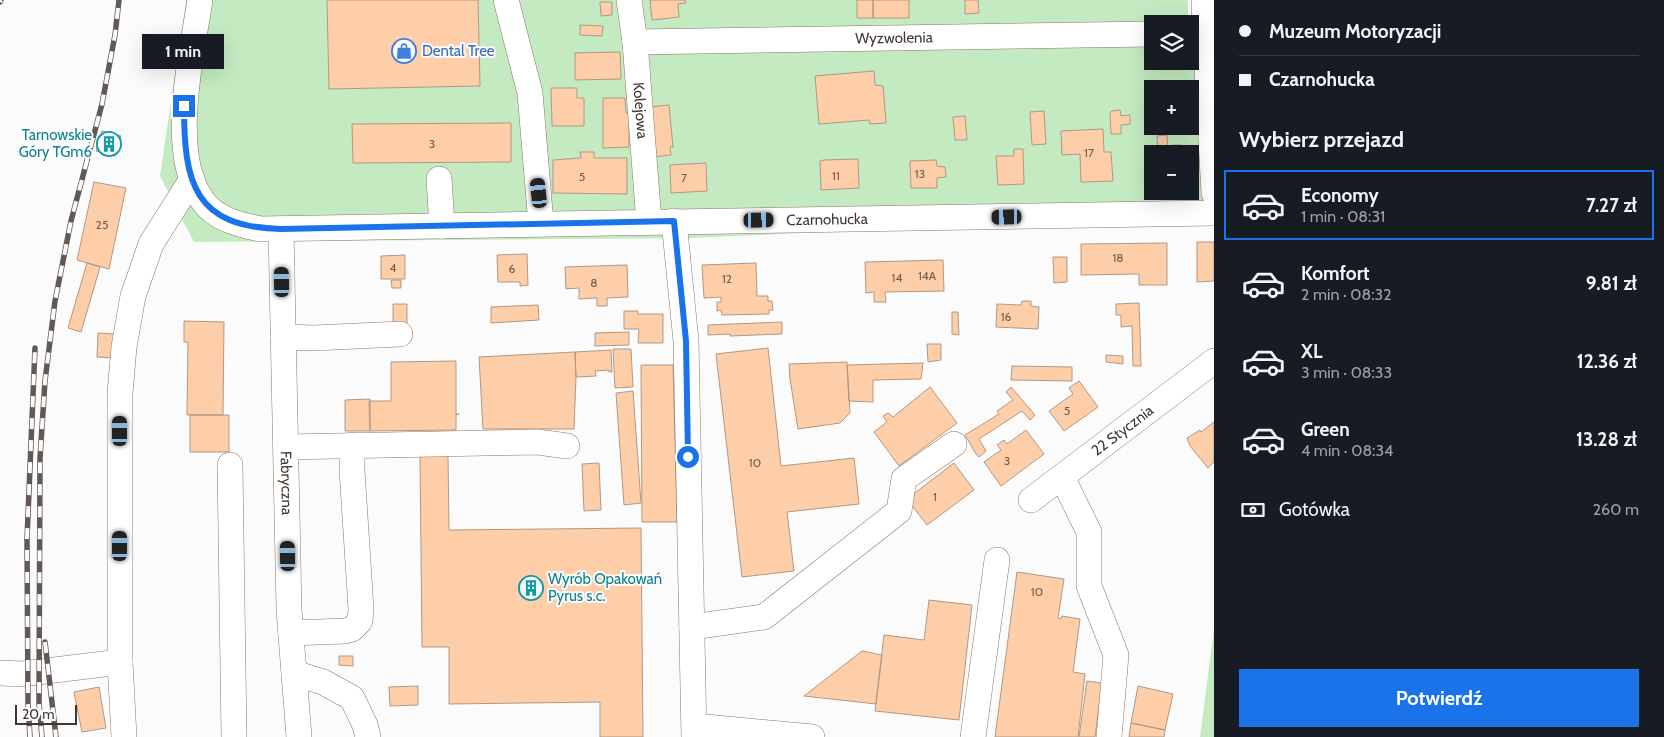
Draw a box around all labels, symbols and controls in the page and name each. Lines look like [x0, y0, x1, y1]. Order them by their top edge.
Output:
map controls [1144, 15, 1199, 200]
button: layers [1144, 15, 1199, 70]
text: Muzeum Motoryzacji [1269, 20, 1441, 43]
street label: Wyzwolenia [855, 28, 934, 48]
callout: 1 min [143, 34, 225, 68]
shop icon: Dental Tree [391, 38, 417, 64]
text: 1 min [165, 42, 201, 61]
place label: Dental Tree [422, 42, 495, 60]
text: Czarnohucka [1269, 68, 1375, 91]
button: + [1144, 80, 1199, 135]
street label: Kolejowa [629, 81, 652, 140]
route end [173, 95, 195, 117]
place label: Tarnowskie Góry TGm6 [19, 126, 92, 161]
text: Wybierz przejazd [1239, 126, 1404, 153]
building icon: Tarnowskie Góry TGm6 [96, 131, 122, 157]
house number: 3 [429, 136, 435, 151]
house number: 17 [1084, 145, 1094, 160]
button: − [1144, 145, 1199, 200]
house number: 13 [915, 166, 925, 181]
house number: 11 [832, 168, 840, 183]
house number: 5 [579, 169, 585, 184]
house number: 7 [681, 170, 687, 185]
car [529, 177, 548, 209]
icon: car [1241, 183, 1286, 228]
text: Economy [1301, 184, 1379, 207]
text: 7.27 zł [1586, 194, 1637, 217]
text: 1 min · 08:31 [1301, 207, 1385, 226]
car [991, 209, 1022, 225]
street label: Czarnohucka [786, 210, 869, 229]
car [743, 212, 774, 228]
house number: 25 [96, 217, 108, 232]
house number: 18 [1112, 250, 1124, 265]
house number: 4 [390, 260, 397, 275]
house number: 6 [509, 261, 516, 276]
icon: car [1241, 261, 1286, 306]
text: Komfort [1301, 262, 1370, 285]
car [274, 267, 289, 297]
house number: 14A [918, 268, 937, 283]
house number: 14 [892, 270, 902, 285]
house number: 12 [722, 271, 732, 286]
text: 9.81 zł [1586, 272, 1637, 295]
house number: 8 [590, 275, 598, 290]
text: 2 min · 08:32 [1301, 285, 1392, 304]
house number: 16 [1001, 309, 1012, 324]
icon: car [1241, 339, 1286, 384]
text: XL [1301, 340, 1322, 363]
text: 12.36 zł [1577, 350, 1637, 373]
text: 3 min · 08:33 [1301, 363, 1392, 382]
street label: 22 Stycznia [1088, 401, 1158, 460]
house number: 5 [1064, 403, 1070, 418]
car [112, 416, 127, 446]
icon: car [1241, 417, 1286, 462]
text: Green [1301, 418, 1350, 441]
text: 13.28 zł [1576, 428, 1637, 451]
text: 4 min · 08:34 [1301, 441, 1393, 460]
route start [677, 446, 699, 468]
street label: Fabryczna [277, 451, 296, 516]
house number: 3 [1004, 453, 1010, 468]
house number: 10 [749, 455, 761, 470]
house number: 1 [933, 489, 937, 504]
icon: cash [1239, 496, 1267, 524]
text: Gotówka [1279, 498, 1350, 521]
text: 260 m [1593, 500, 1639, 519]
car [112, 531, 127, 561]
car [280, 541, 295, 571]
place label: Wyrób Opakowań Pyrus s.c. [548, 570, 662, 605]
building icon: Wyrób Opakowań Pyrus s.c. [518, 575, 544, 601]
house number: 10 [1031, 584, 1043, 599]
button: Potwierdź [1239, 669, 1639, 727]
scale bar [15, 702, 78, 725]
text: 20 m [22, 705, 55, 723]

